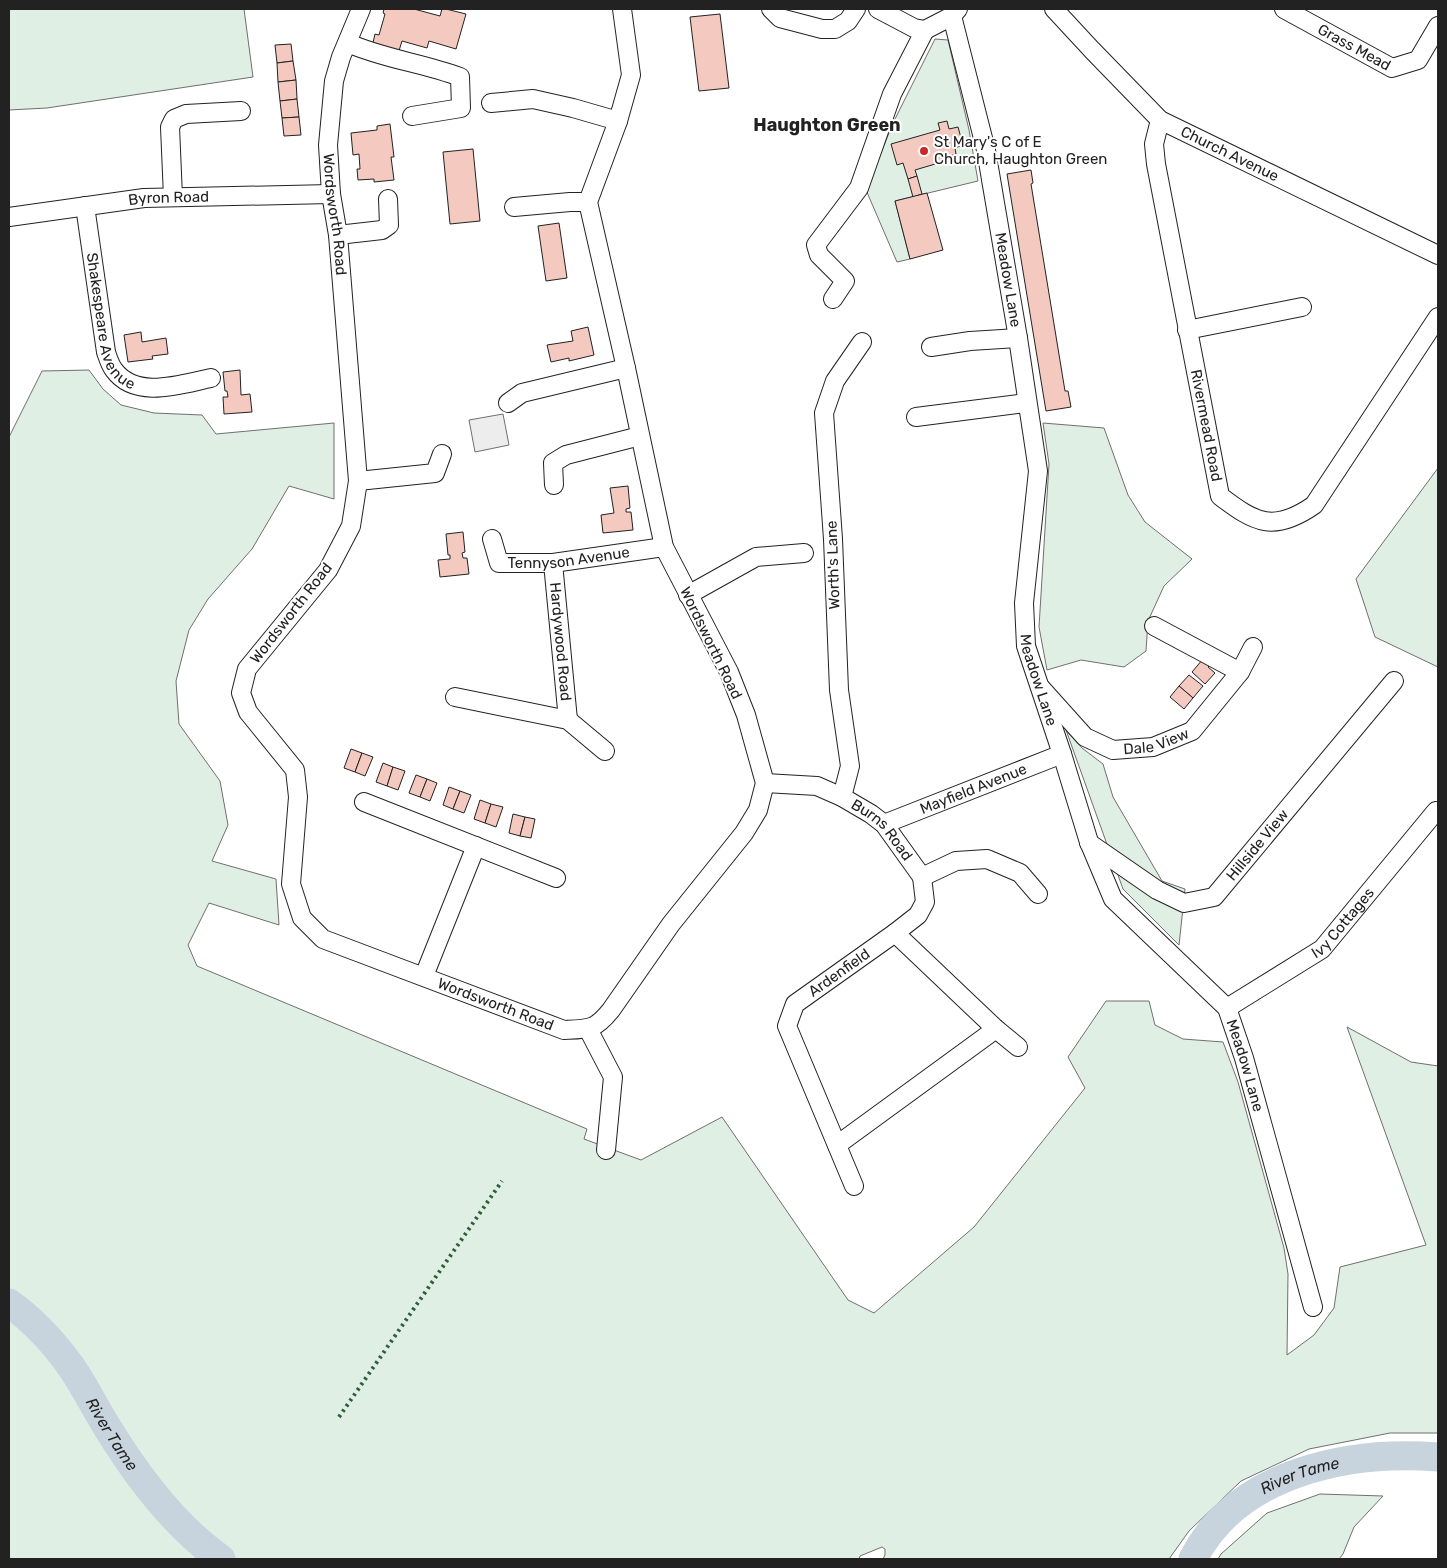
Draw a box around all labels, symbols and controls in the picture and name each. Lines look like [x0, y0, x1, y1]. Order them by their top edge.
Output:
street label: Grass Mead [1315, 20, 1394, 75]
district label: Haughton Green [753, 114, 901, 136]
street label: Church Avenue [1178, 122, 1282, 185]
place label: St Mary's C of E Church, Haughton Green [934, 133, 1107, 168]
marker: St Mary's C of E Church, Haughton Green [918, 145, 930, 157]
street label: Wordsworth Road [320, 153, 350, 276]
street label: Byron Road [127, 188, 209, 209]
street label: Meadow Lane [991, 231, 1025, 329]
street label: Shakespeare Avenue [83, 251, 138, 393]
street label: Rivermead Road [1187, 368, 1226, 483]
street label: Worth's Lane [822, 520, 844, 610]
street label: Tennyson Avenue [508, 543, 631, 572]
street label: Wordsworth Road [246, 559, 336, 667]
street label: Hardywood Road [546, 582, 575, 702]
street label: Wordsworth Road [676, 584, 746, 702]
street label: Meadow Lane [1016, 634, 1061, 728]
street label: Dale View [1123, 724, 1192, 758]
street label: Mayfield Avenue [917, 760, 1029, 818]
street label: Burns Road [848, 795, 916, 864]
street label: Hillside View [1223, 806, 1292, 884]
street label: Ivy Cottages [1308, 884, 1378, 962]
street label: Ardenfield [805, 945, 873, 1001]
street label: Wordsworth Road [435, 974, 556, 1034]
street label: Meadow Lane [1223, 1017, 1267, 1114]
water label: River Tame [82, 1394, 142, 1474]
water label: River Tame [1256, 1453, 1341, 1498]

